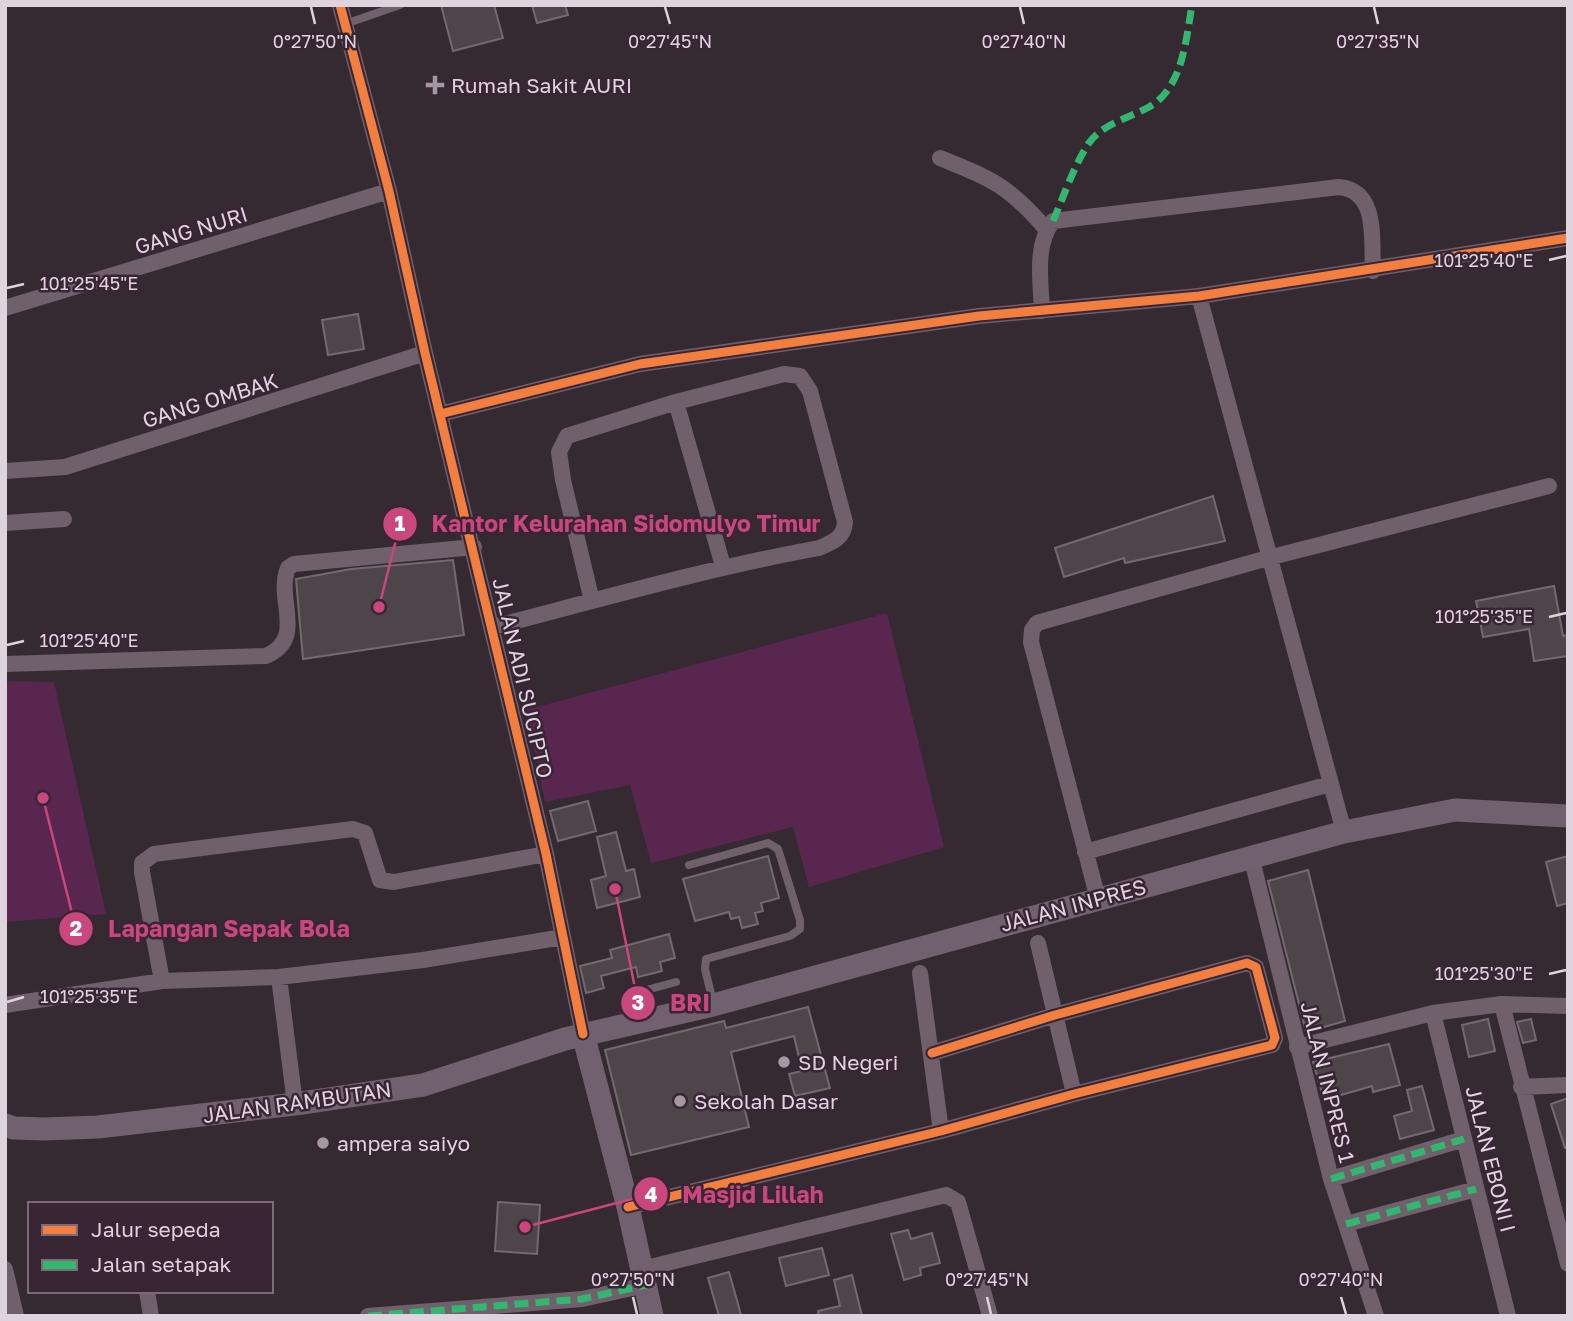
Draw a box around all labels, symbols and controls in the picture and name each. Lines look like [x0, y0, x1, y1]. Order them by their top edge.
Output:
text: 0°27'50"N [273, 30, 357, 52]
text: 0°27'45"N [628, 30, 712, 52]
text: 0°27'40"N [982, 30, 1066, 52]
text: 0°27'35"N [1336, 30, 1420, 52]
place label: Rumah Sakit AURI [451, 72, 632, 98]
marker: Rumah Sakit AURI [425, 75, 445, 95]
street label: GANG NURI [131, 201, 251, 259]
text: 101°25'40"E [1434, 249, 1534, 271]
text: 101°25'45"E [40, 272, 138, 294]
street label: GANG OMBAK [139, 367, 281, 433]
callout: Kantor Kelurahan Sidomulyo Timur [383, 502, 835, 546]
text: Kantor Kelurahan Sidomulyo Timur [431, 509, 821, 537]
text: 1 [395, 510, 406, 536]
street label: JALAN ADI SUCIPTO [487, 575, 559, 781]
text: 101°25'35"E [1435, 605, 1533, 627]
text: 101°25'40"E [39, 629, 139, 651]
street label: JALAN INPRES [997, 873, 1149, 937]
callout: Lapangan Sepak Bola [59, 907, 363, 951]
text: Lapangan Sepak Bola [108, 914, 350, 942]
text: 2 [70, 915, 83, 941]
text: 101°25'30"E [1435, 962, 1533, 984]
callout: BRI [621, 981, 724, 1025]
text: 101°25'35"E [40, 985, 138, 1007]
text: BRI [670, 988, 710, 1016]
text: 3 [632, 989, 644, 1015]
street label: JALAN INPRES 1 [1295, 999, 1361, 1165]
place label: SD Negeri [798, 1049, 898, 1075]
marker: SD Negeri [776, 1054, 792, 1070]
street label: JALAN RAMBUTAN [201, 1076, 393, 1128]
street label: JALAN EBONI I [1460, 1083, 1522, 1235]
place label: Sekolah Dasar [694, 1088, 838, 1114]
marker: Sekolah Dasar [672, 1093, 688, 1109]
place label: ampera saiyo [337, 1130, 470, 1156]
marker: ampera saiyo [315, 1135, 331, 1151]
callout: Masjid Lillah [633, 1172, 838, 1216]
text: Masjid Lillah [682, 1180, 824, 1208]
text: 4 [644, 1181, 658, 1207]
legend [28, 1202, 273, 1293]
text: Jalur sepeda [91, 1216, 221, 1242]
text: Jalan setapak [91, 1251, 232, 1277]
text: 0°27'50"N [591, 1268, 675, 1290]
text: 0°27'45"N [945, 1268, 1029, 1290]
text: 0°27'40"N [1299, 1268, 1383, 1290]

